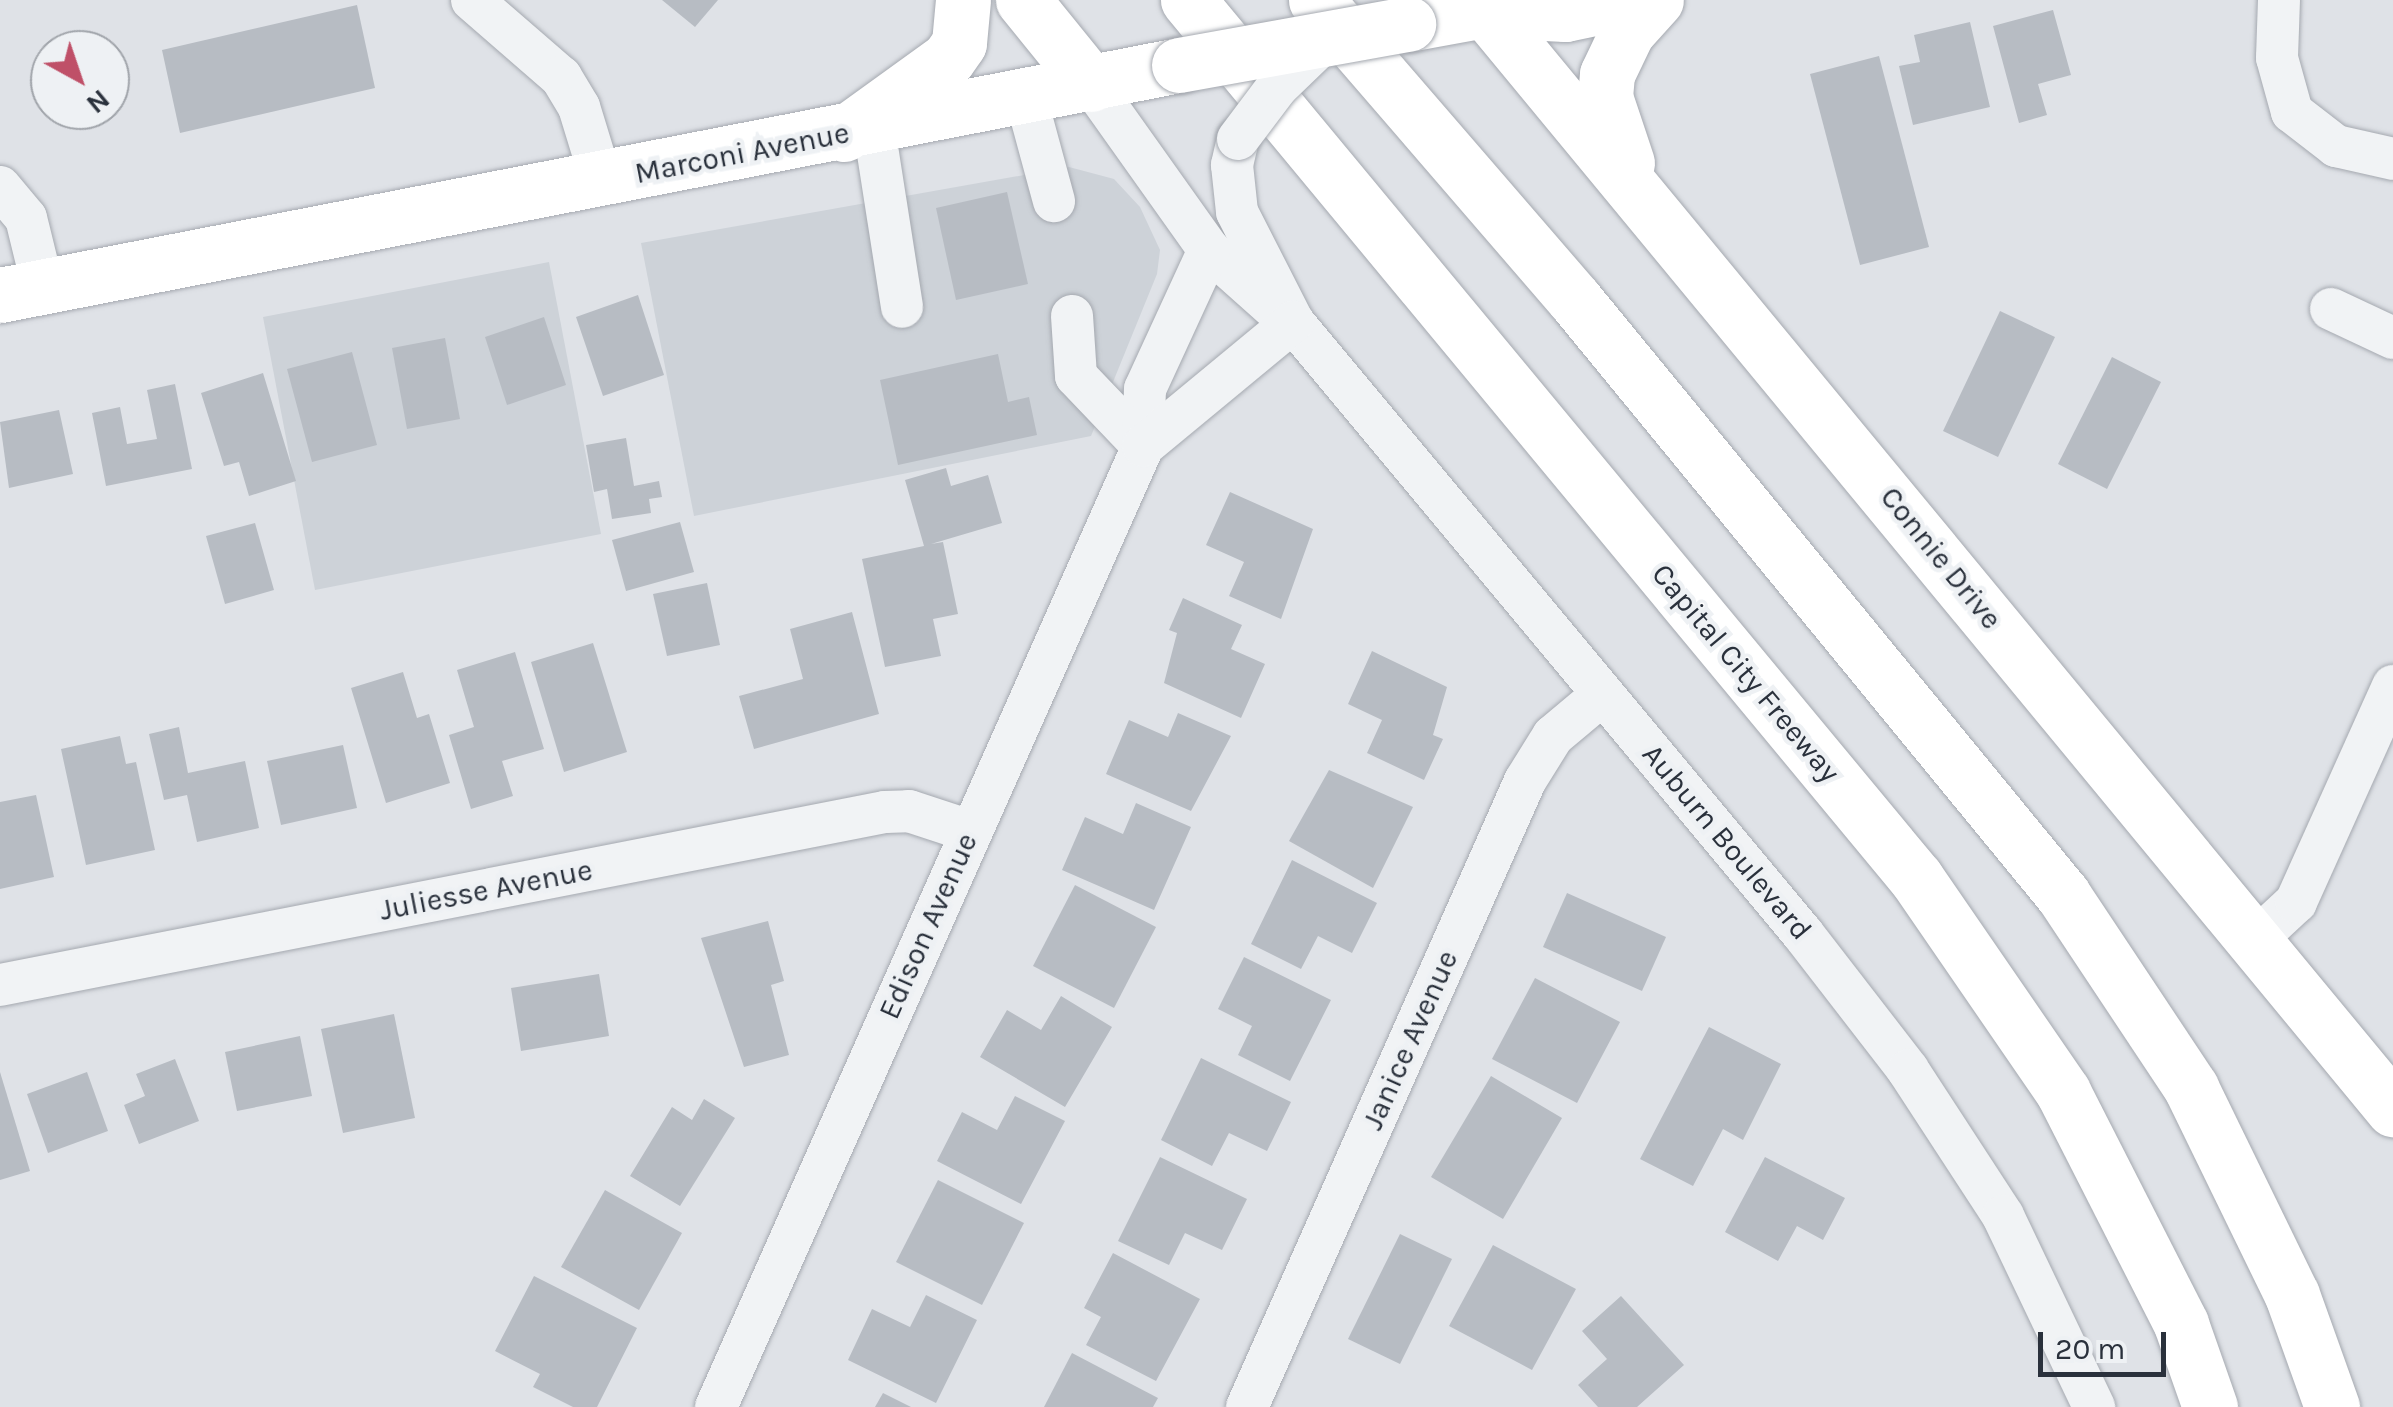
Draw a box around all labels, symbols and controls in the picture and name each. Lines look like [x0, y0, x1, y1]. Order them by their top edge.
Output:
north arrow [30, 30, 130, 130]
text: N [80, 83, 117, 121]
street label: Marconi Avenue [632, 115, 852, 191]
street label: Connie Drive [1873, 480, 2009, 636]
street label: Capital City Freeway [1644, 556, 1848, 790]
street label: Auburn Boulevard [1635, 737, 1819, 947]
street label: Edison Avenue [871, 827, 985, 1025]
street label: Juliesse Avenue [377, 852, 595, 928]
street label: Janice Avenue [1354, 945, 1466, 1135]
scale bar [2043, 1312, 2170, 1374]
text: 20 m [2055, 1331, 2125, 1367]

